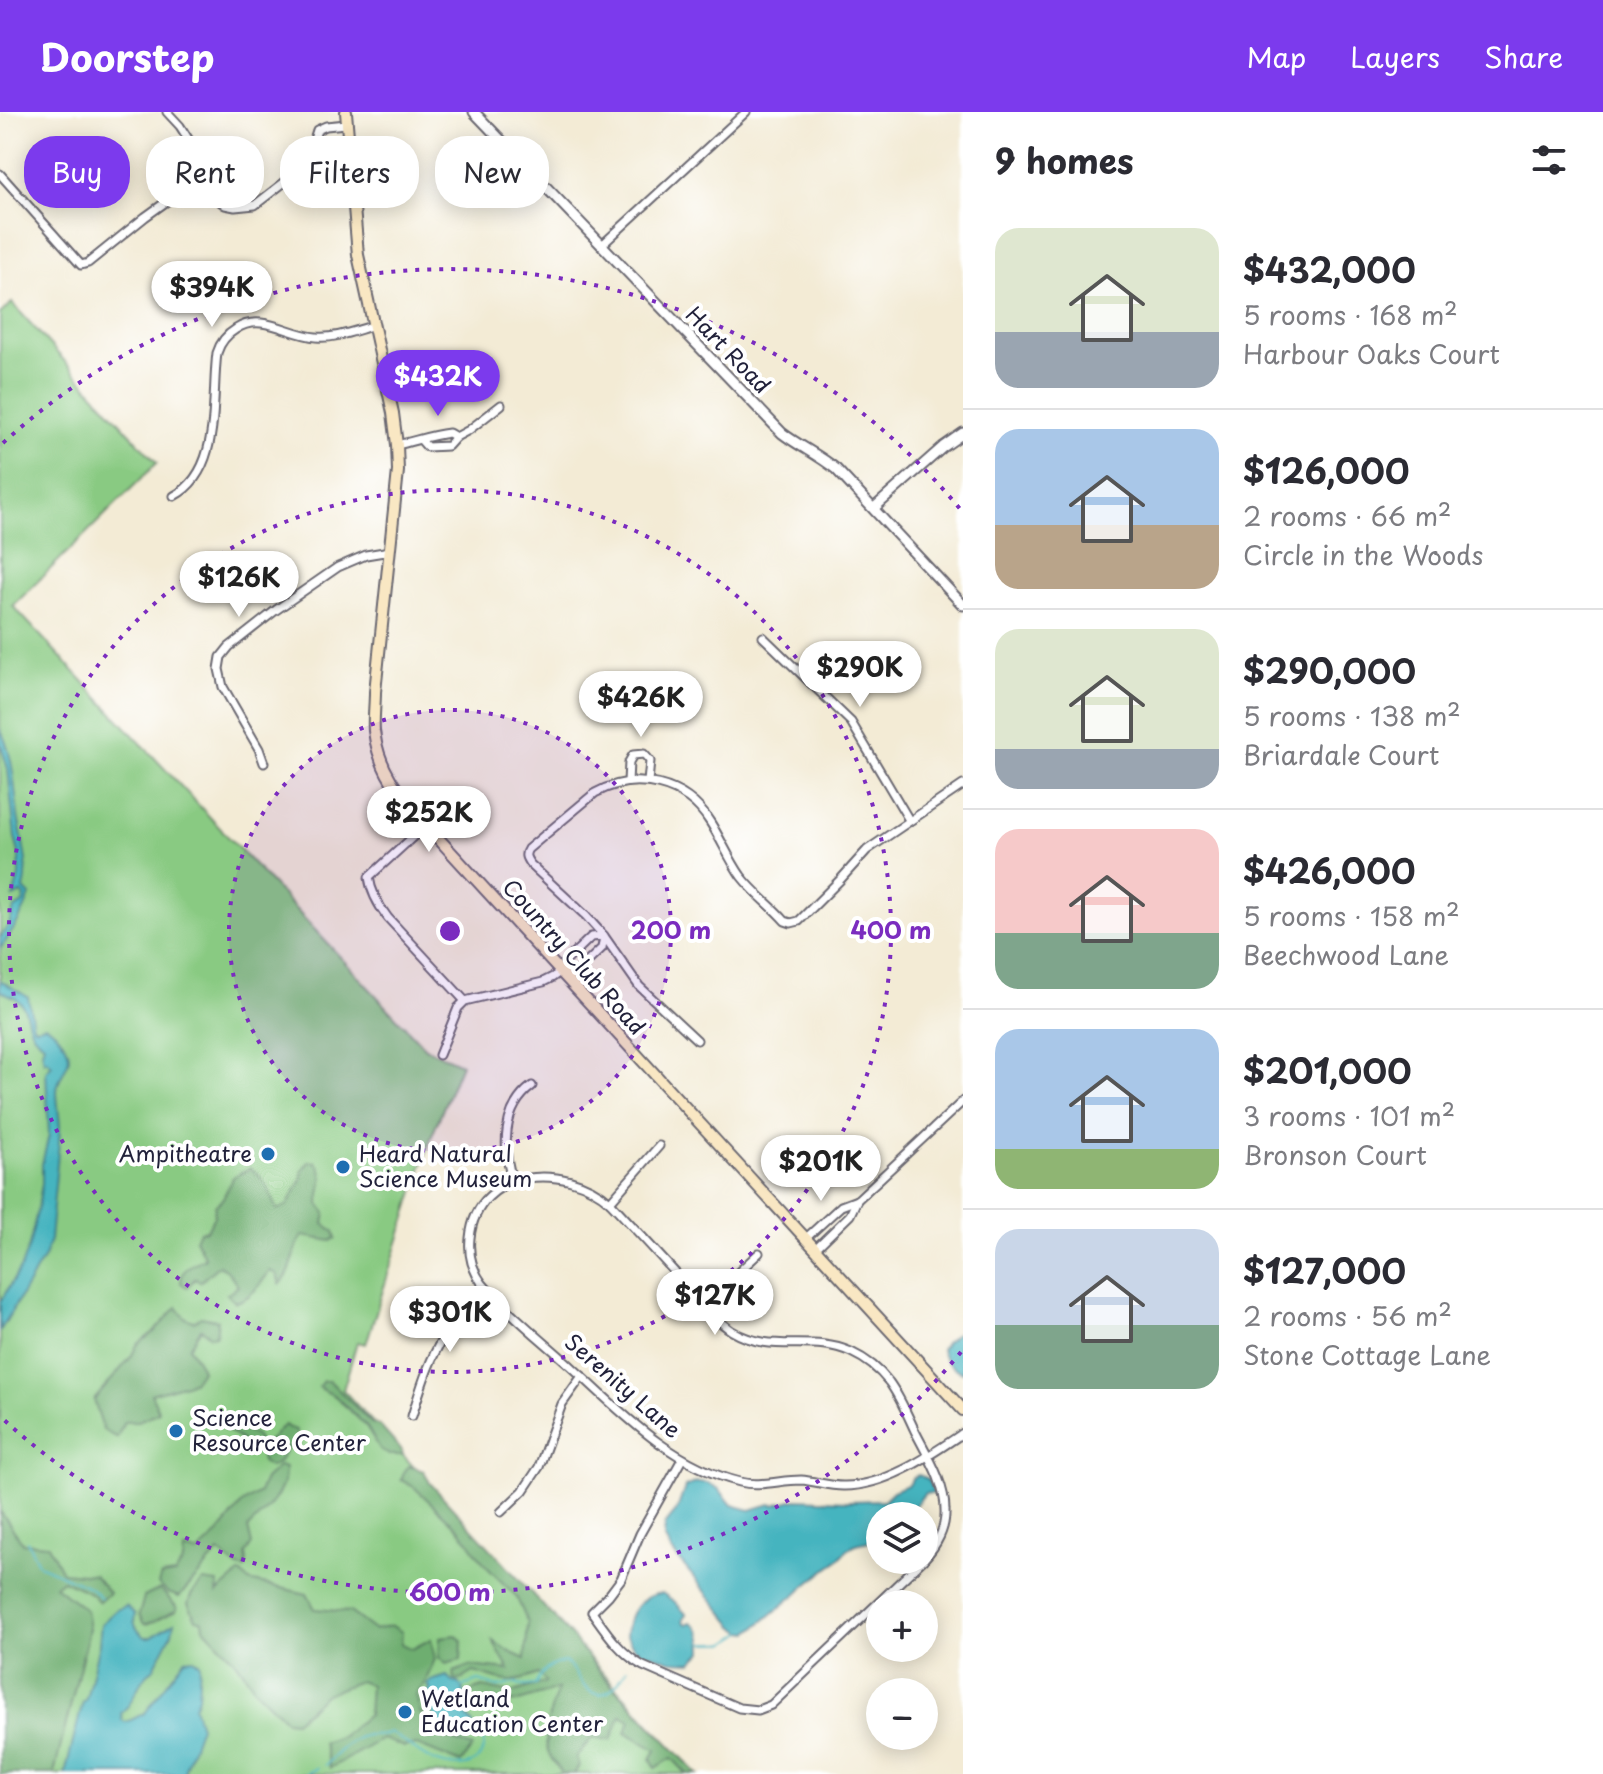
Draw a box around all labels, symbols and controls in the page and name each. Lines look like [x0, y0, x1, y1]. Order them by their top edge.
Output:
text: Doorstep [40, 28, 215, 85]
text: Map [1246, 35, 1306, 78]
text: Layers [1350, 35, 1440, 78]
text: Share [1484, 35, 1563, 78]
text: 9 homes [995, 134, 1134, 186]
chip: Buy [24, 136, 130, 208]
chip: Rent [146, 136, 264, 208]
chip: Filters [280, 136, 419, 208]
chip: New [435, 136, 549, 208]
icon: filters [1527, 138, 1571, 182]
text: $432,000 [1243, 243, 1416, 295]
icon: home [1059, 260, 1155, 356]
pin: $394K [156, 261, 268, 329]
text: $394K [169, 267, 255, 306]
text: 5 rooms · 168 m² [1243, 295, 1458, 334]
street label: Hart Road [679, 298, 779, 400]
text: Harbour Oaks Court [1243, 334, 1500, 373]
pin: $432K [382, 350, 494, 418]
text: $432K [394, 356, 482, 395]
text: $126,000 [1243, 444, 1410, 496]
icon: home [1059, 461, 1155, 557]
text: 2 rooms · 66 m² [1243, 496, 1452, 535]
text: Circle in the Woods [1243, 535, 1483, 574]
pin: $126K [183, 551, 295, 619]
text: $126K [198, 557, 280, 596]
pin: $290K [804, 641, 916, 709]
text: $290,000 [1243, 644, 1416, 696]
text: $290K [817, 647, 903, 686]
icon: home [1059, 661, 1155, 757]
pin: $426K [585, 671, 697, 739]
text: $426K [597, 677, 685, 716]
text: 5 rooms · 138 m² [1243, 696, 1461, 735]
text: Briardale Court [1243, 735, 1439, 774]
pin: $252K [373, 786, 485, 854]
text: $252K [385, 792, 473, 831]
text: $426,000 [1243, 844, 1416, 896]
icon: home [1059, 861, 1155, 957]
street label: Country Club Road [496, 871, 654, 1041]
text: 5 rooms · 158 m² [1243, 896, 1460, 935]
text: 200 m [631, 911, 711, 947]
text: 400 m [850, 911, 932, 947]
centre of rings [436, 917, 464, 945]
text: Beechwood Lane [1243, 935, 1449, 974]
text: $201,000 [1243, 1044, 1412, 1096]
icon: home [1059, 1061, 1155, 1157]
text: 3 rooms · 101 m² [1243, 1096, 1455, 1135]
pin: $201K [765, 1135, 877, 1203]
text: Bronson Court [1243, 1135, 1427, 1174]
place label: Ampitheatre [119, 1136, 252, 1169]
place label: Heard Natural Science Museum [359, 1136, 532, 1194]
text: $201K [779, 1141, 863, 1180]
marker: Ampitheatre [259, 1145, 277, 1163]
marker: Heard Natural Science Museum [334, 1158, 352, 1176]
text: $127,000 [1243, 1244, 1406, 1296]
icon: home [1059, 1261, 1155, 1357]
pin: $127K [659, 1269, 771, 1337]
text: $127K [674, 1275, 756, 1314]
pin: $301K [394, 1286, 506, 1354]
text: $301K [408, 1292, 492, 1331]
text: 2 rooms · 56 m² [1243, 1296, 1452, 1335]
street label: Serenity Lane [559, 1325, 689, 1445]
text: Stone Cottage Lane [1243, 1335, 1491, 1374]
place label: Science Resource Center [192, 1400, 367, 1458]
marker: Science Resource Center [167, 1422, 185, 1440]
map controls [866, 1502, 938, 1750]
button: layers [866, 1502, 938, 1574]
text: 600 m [409, 1573, 491, 1609]
button: + [866, 1590, 938, 1662]
button: − [866, 1678, 938, 1750]
place label: Wetland Education Center [421, 1681, 604, 1739]
marker: Wetland Education Center [396, 1703, 414, 1721]

